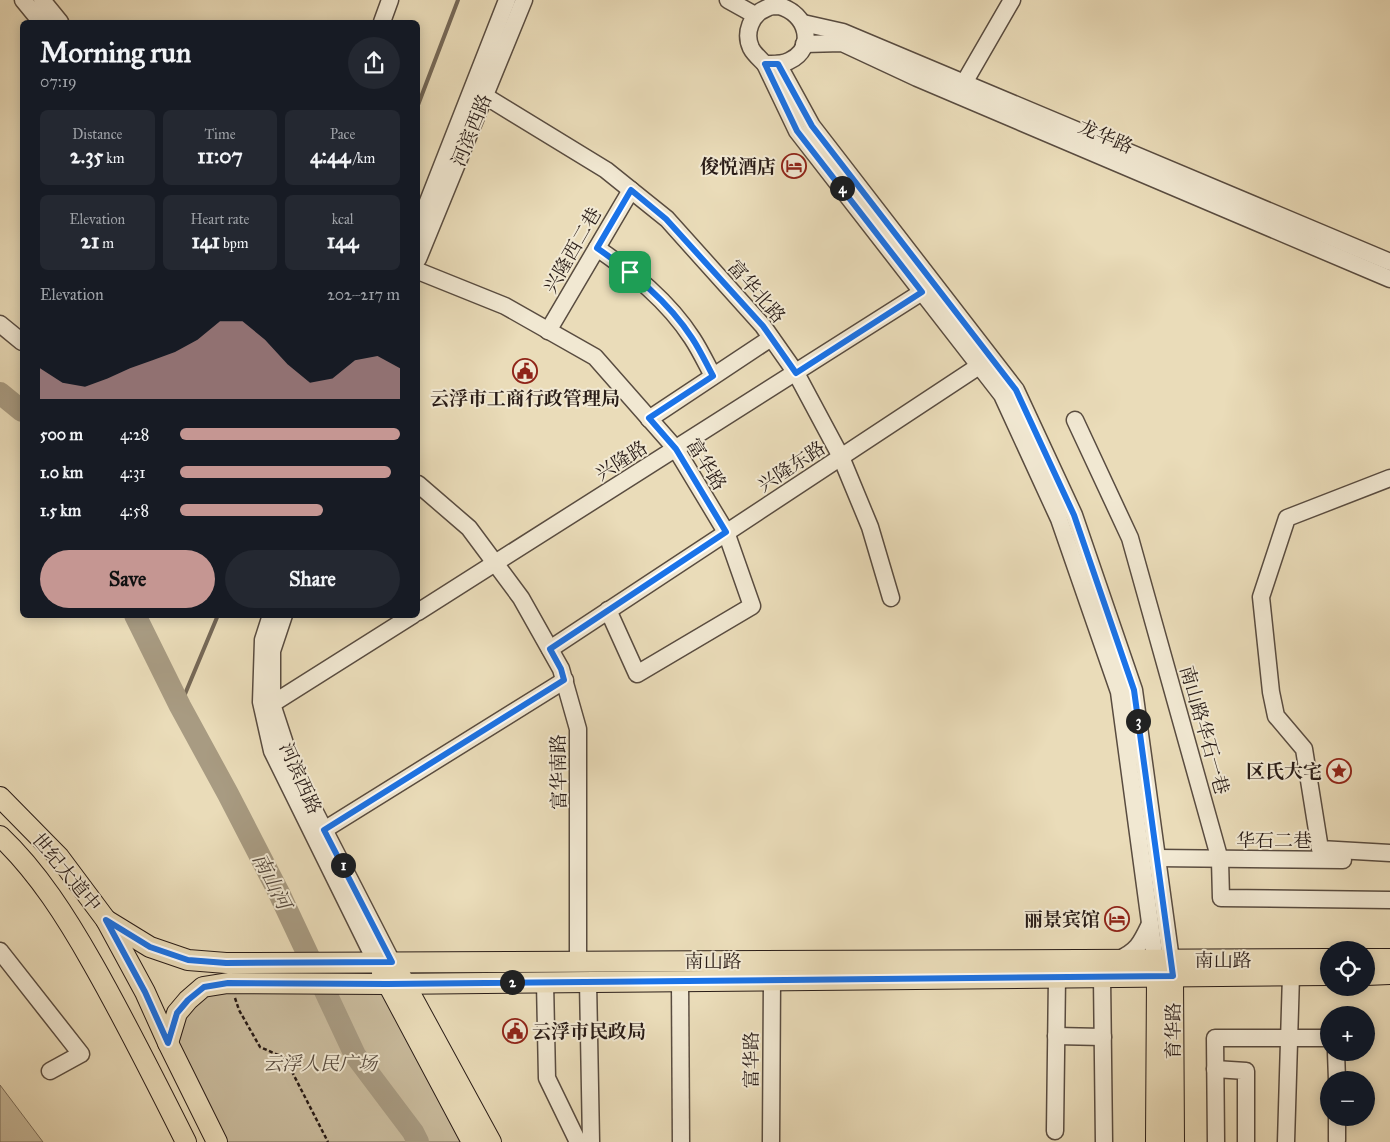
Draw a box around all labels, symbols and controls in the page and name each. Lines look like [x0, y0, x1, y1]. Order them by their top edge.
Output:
text: Morning run [40, 35, 191, 70]
button: share [348, 37, 400, 89]
text: 07:19 [40, 72, 77, 91]
street label: 河滨西路 [447, 91, 496, 170]
street label: 龙华路 [1075, 115, 1137, 158]
text: Distance [72, 126, 122, 143]
text: Time [204, 126, 235, 143]
text: Pace [330, 126, 355, 143]
text: 2.35 [70, 143, 103, 169]
text: 11:07 [197, 143, 243, 169]
text: 4:44 [310, 143, 350, 169]
text: km [103, 150, 125, 167]
text: /km [350, 150, 375, 167]
hotel icon: 俊悦酒店 [781, 153, 807, 179]
place label: 俊悦酒店 [700, 155, 776, 178]
pin: 4 [830, 176, 854, 200]
text: 4 [839, 180, 846, 197]
street label: 兴隆西二巷 [539, 203, 606, 297]
text: Elevation [70, 211, 125, 228]
text: Heart rate [191, 211, 249, 228]
text: kcal [332, 211, 354, 228]
text: 21 [81, 228, 99, 254]
text: 141 [192, 228, 220, 254]
text: 144 [327, 228, 359, 254]
text: m [99, 235, 114, 252]
text: bpm [220, 235, 248, 252]
pin [609, 251, 651, 293]
street label: 富华北路 [723, 255, 790, 328]
icon: arrive [616, 258, 644, 286]
text: Elevation [40, 285, 104, 304]
text: 202–217 m [327, 285, 400, 304]
public building icon: 云浮市工商行政管理局 [512, 358, 538, 384]
place label: 云浮市工商行政管理局 [430, 387, 620, 410]
text: 500 m [40, 425, 83, 444]
text: 4:28 [120, 425, 149, 444]
street label: 富华路 [682, 434, 731, 495]
street label: 兴隆路 [591, 436, 652, 485]
street label: 兴隆东路 [753, 436, 829, 497]
text: 1.0 km [40, 463, 83, 482]
text: 4:31 [120, 463, 146, 482]
text: 1.5 km [40, 501, 81, 520]
text: 4:58 [120, 501, 149, 520]
button: Save [40, 550, 215, 608]
button: Share [225, 550, 400, 608]
street label: 南山路华石一巷 [1175, 663, 1234, 797]
pin: 3 [1126, 708, 1150, 734]
text: 3 [1136, 713, 1141, 730]
street label: 富华南路 [546, 734, 571, 810]
street label: 河滨西路 [275, 739, 327, 818]
place icon: 区氏大宅 [1326, 758, 1352, 784]
place label: 区氏大宅 [1246, 760, 1322, 783]
street label: 世纪大道中 [27, 829, 106, 916]
street label: 华石二巷 [1236, 829, 1312, 852]
water label: 南山河 [248, 849, 298, 916]
pin: 1 [330, 852, 356, 878]
text: 1 [341, 857, 346, 874]
hotel icon: 丽景宾馆 [1104, 906, 1130, 932]
place label: 丽景宾馆 [1024, 908, 1100, 931]
map controls [1320, 941, 1375, 1126]
button: locate [1320, 941, 1375, 996]
street label: 南山路 [1194, 949, 1252, 972]
street label: 南山路 [684, 950, 742, 973]
pin: 2 [500, 970, 524, 994]
text: 2 [509, 974, 516, 991]
street label: 育华路 [1162, 1002, 1185, 1060]
button: + [1320, 1006, 1375, 1061]
public building icon: 云浮市民政局 [502, 1018, 528, 1044]
place label: 云浮市民政局 [532, 1020, 646, 1043]
street label: 富华路 [740, 1031, 763, 1089]
park label: 云浮人民广场 [263, 1052, 379, 1075]
button: − [1320, 1071, 1375, 1126]

